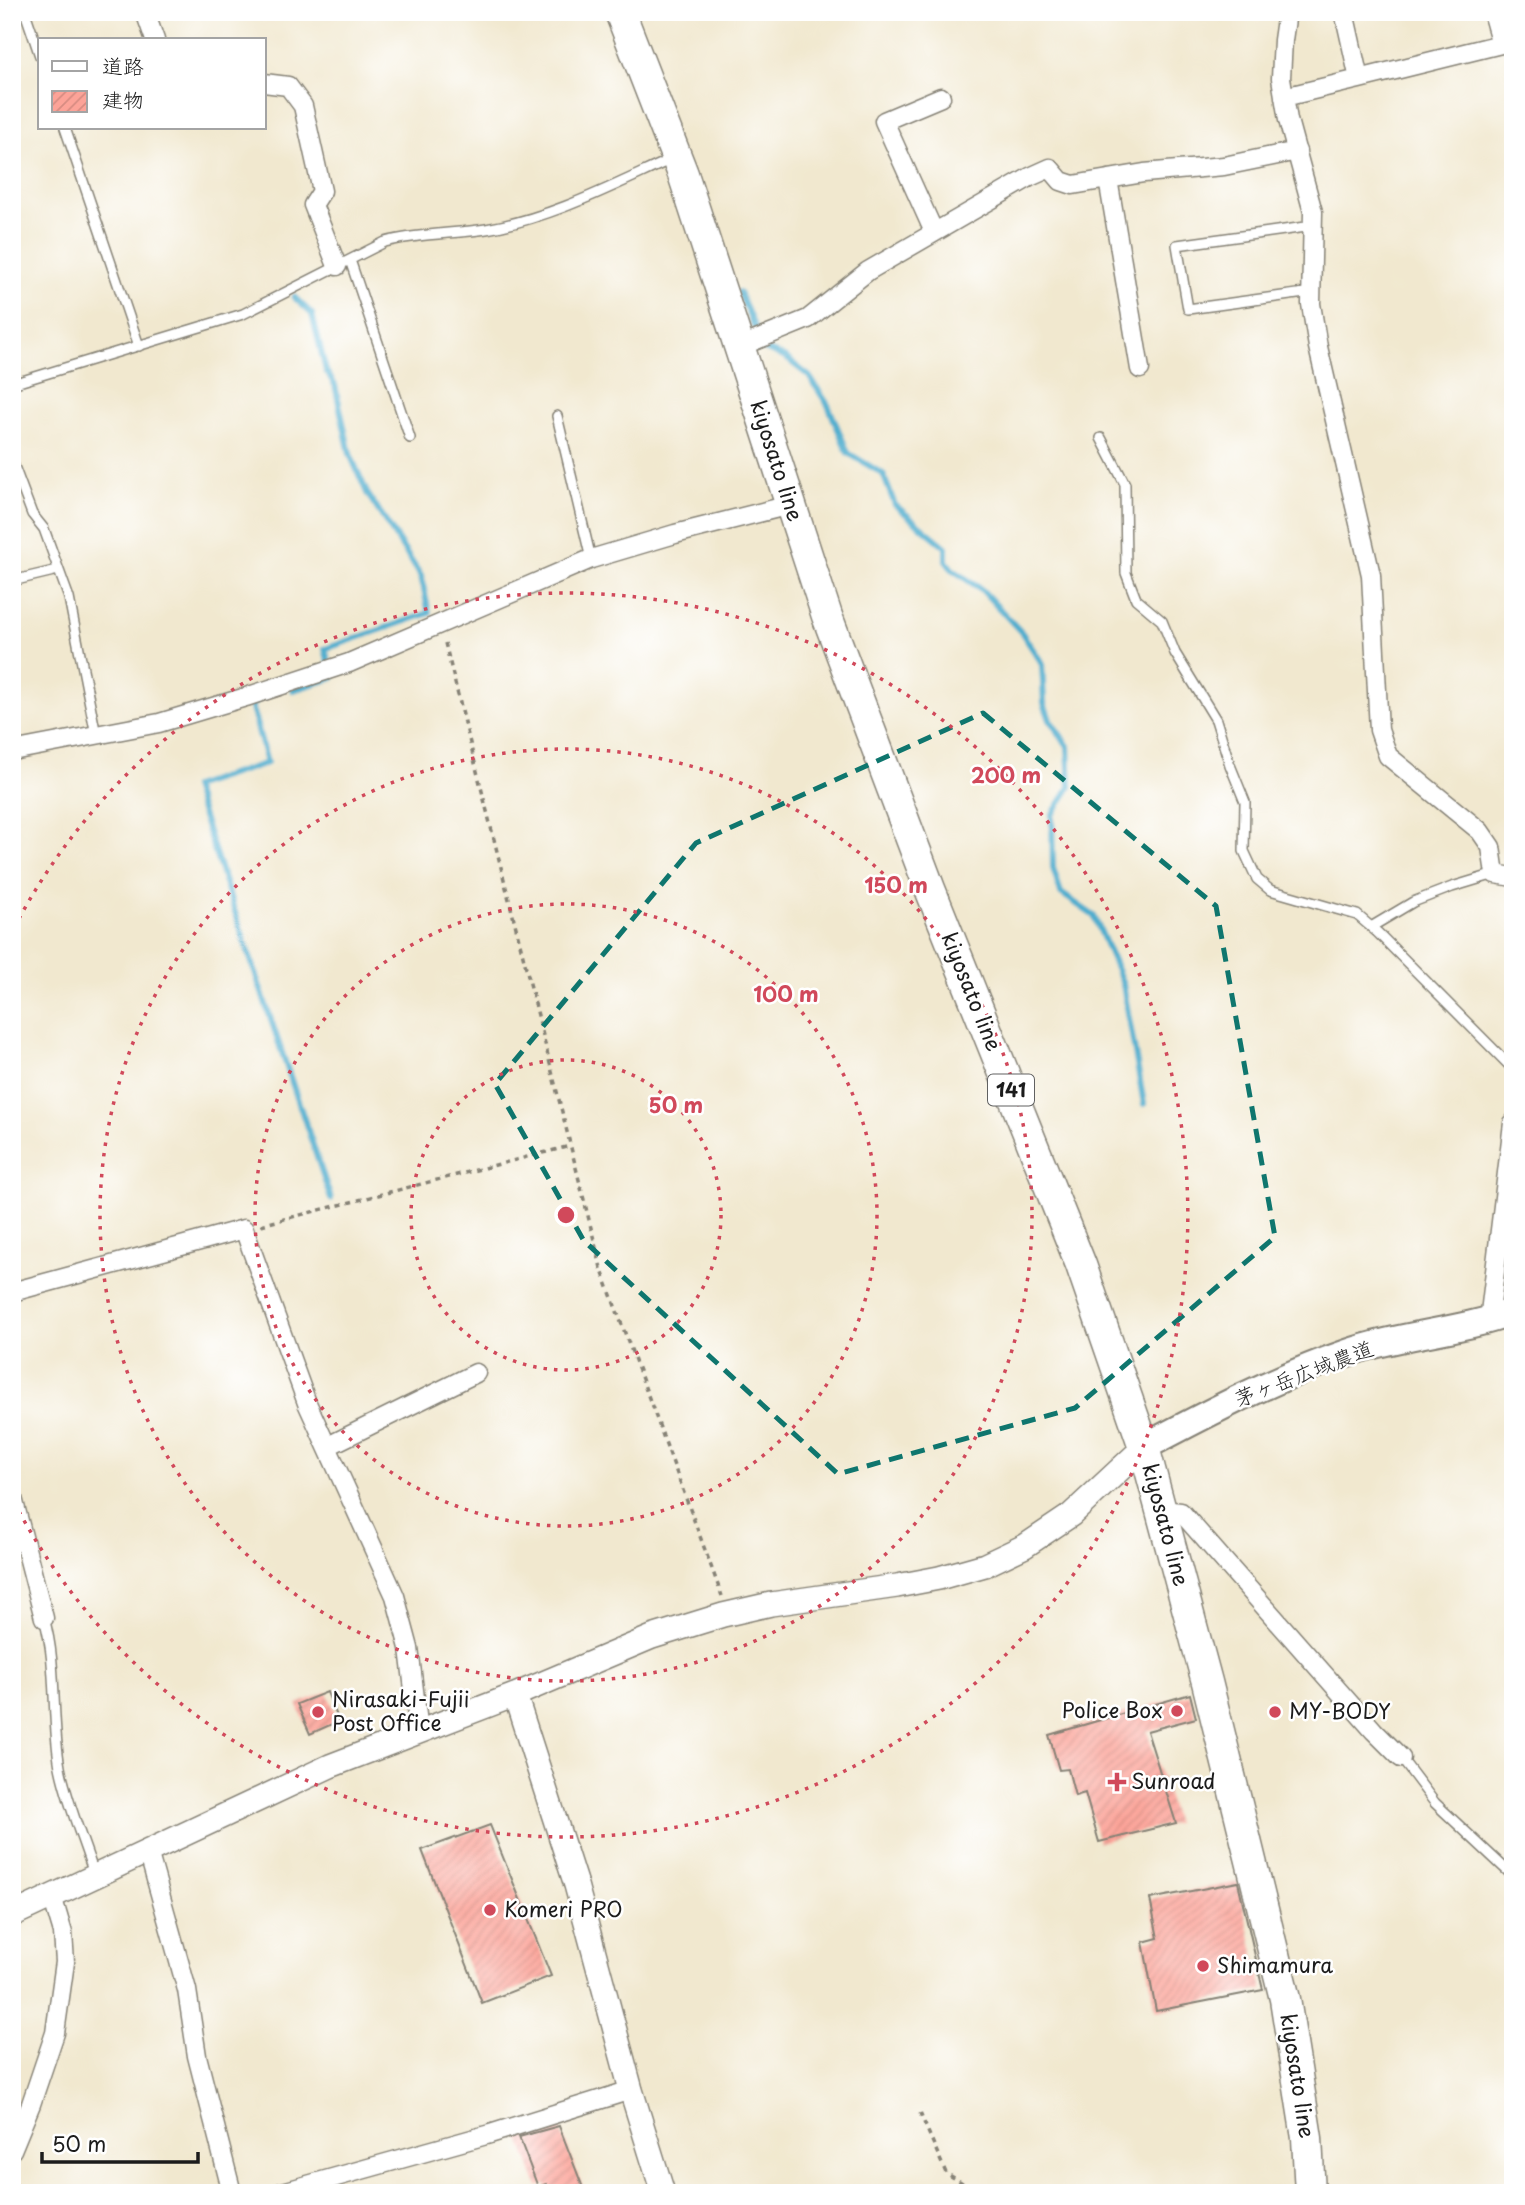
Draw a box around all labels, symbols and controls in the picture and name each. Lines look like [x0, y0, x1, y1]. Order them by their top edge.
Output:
legend [38, 38, 266, 130]
text: 道路 [102, 49, 144, 81]
text: 建物 [102, 83, 144, 115]
street label: kiyosato line [743, 396, 813, 525]
text: 200 m [971, 758, 1041, 790]
text: 150 m [864, 868, 928, 900]
street label: kiyosato line [934, 927, 1011, 1056]
text: 100 m [753, 977, 819, 1009]
road number: 141 [988, 1074, 1034, 1106]
text: 50 m [649, 1088, 703, 1120]
centre of rings [554, 1203, 578, 1227]
street label: 茅ヶ岳広域農道 [1229, 1331, 1378, 1413]
street label: kiyosato line [1135, 1460, 1199, 1589]
place label: Nirasaki-Fujii Post Office [332, 1682, 469, 1738]
place label: Police Box [1062, 1693, 1163, 1725]
place label: MY-BODY [1289, 1694, 1391, 1726]
marker: Police Box [1169, 1703, 1185, 1719]
marker: Nirasaki-Fujii Post Office [310, 1704, 326, 1720]
marker: MY-BODY [1267, 1704, 1283, 1720]
place label: Sunroad [1131, 1764, 1216, 1796]
marker: Sunroad [1109, 1774, 1125, 1790]
place label: Komeri PRO [504, 1892, 623, 1924]
marker: Komeri PRO [482, 1902, 498, 1918]
place label: Shimamura [1217, 1948, 1333, 1980]
marker: Shimamura [1195, 1958, 1211, 1974]
street label: kiyosato line [1273, 2011, 1325, 2140]
scale bar [42, 2121, 198, 2165]
text: 50 m [52, 2127, 106, 2159]

